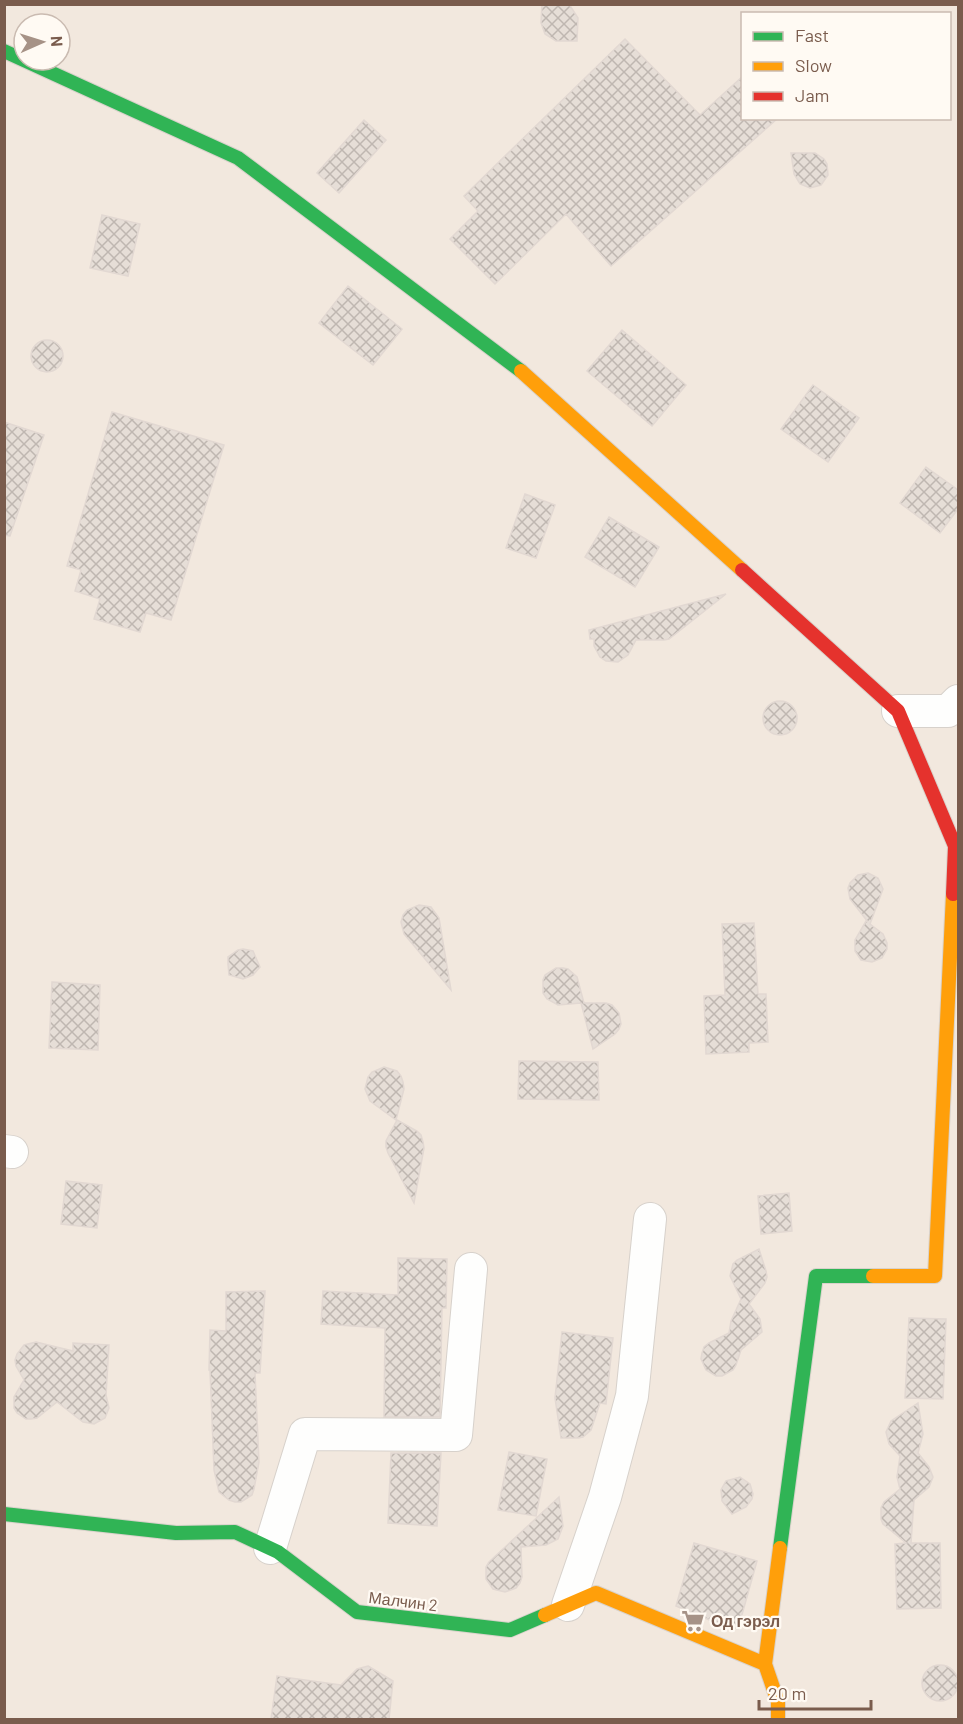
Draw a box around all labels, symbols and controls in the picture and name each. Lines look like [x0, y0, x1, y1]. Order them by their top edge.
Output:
north arrow [12, 12, 72, 72]
legend [741, 12, 951, 120]
text: Fast [795, 24, 829, 46]
text: N [48, 35, 67, 47]
text: Slow [795, 54, 832, 76]
text: Jam [795, 84, 829, 106]
street label: Малчин 2 [368, 1587, 439, 1614]
supermarket icon: Од гэрэл [680, 1608, 706, 1634]
place label: Од гэрэл [711, 1611, 780, 1630]
scale bar [759, 1673, 872, 1711]
text: 20 m [768, 1682, 806, 1704]

